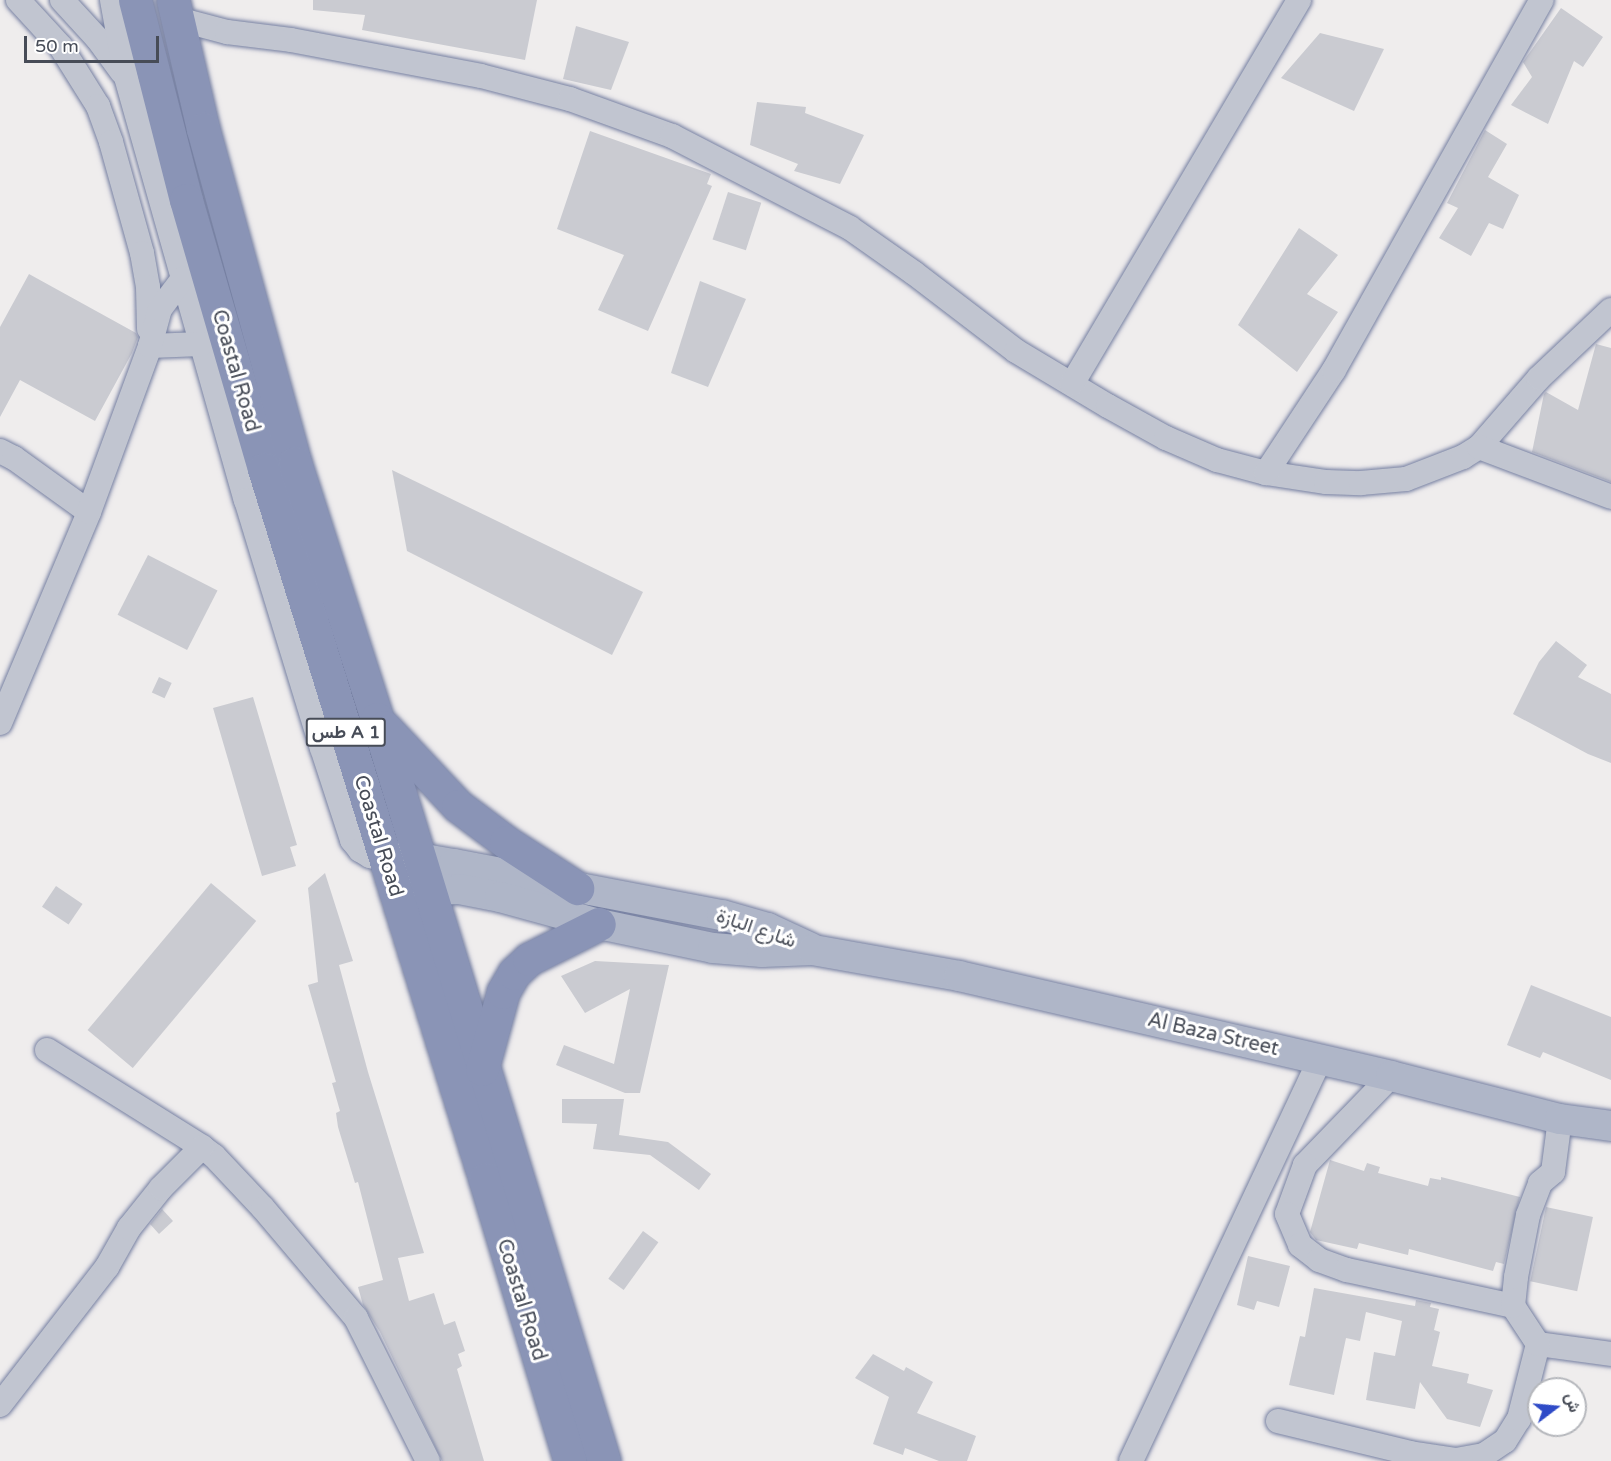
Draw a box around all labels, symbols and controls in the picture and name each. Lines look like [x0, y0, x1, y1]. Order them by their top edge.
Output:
scale bar [27, 24, 162, 62]
text: 50 m [35, 35, 79, 57]
street label: Coastal Road [206, 307, 264, 435]
road number: طس A 1 [306, 717, 386, 747]
street label: Coastal Road [348, 772, 408, 900]
street label: شارع البازة [713, 904, 799, 954]
street label: Al Baza Street [1145, 1008, 1281, 1062]
street label: Coastal Road [491, 1236, 551, 1364]
north arrow [1527, 1377, 1587, 1437]
text: ش [1560, 1391, 1585, 1415]

